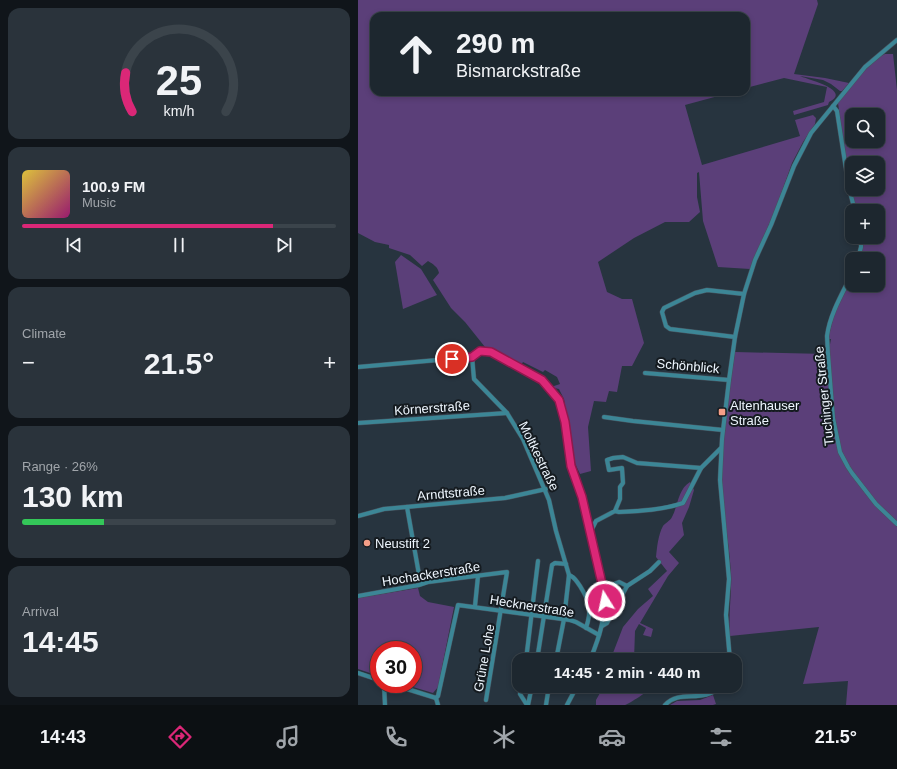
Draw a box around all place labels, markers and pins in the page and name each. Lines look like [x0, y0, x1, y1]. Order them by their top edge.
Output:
pin [435, 342, 469, 376]
place label: Altenhauser Straße [730, 398, 800, 428]
marker: Altenhauser Straße [717, 407, 727, 417]
place label: Neustift 2 [375, 536, 430, 551]
marker: Neustift 2 [362, 538, 372, 548]

